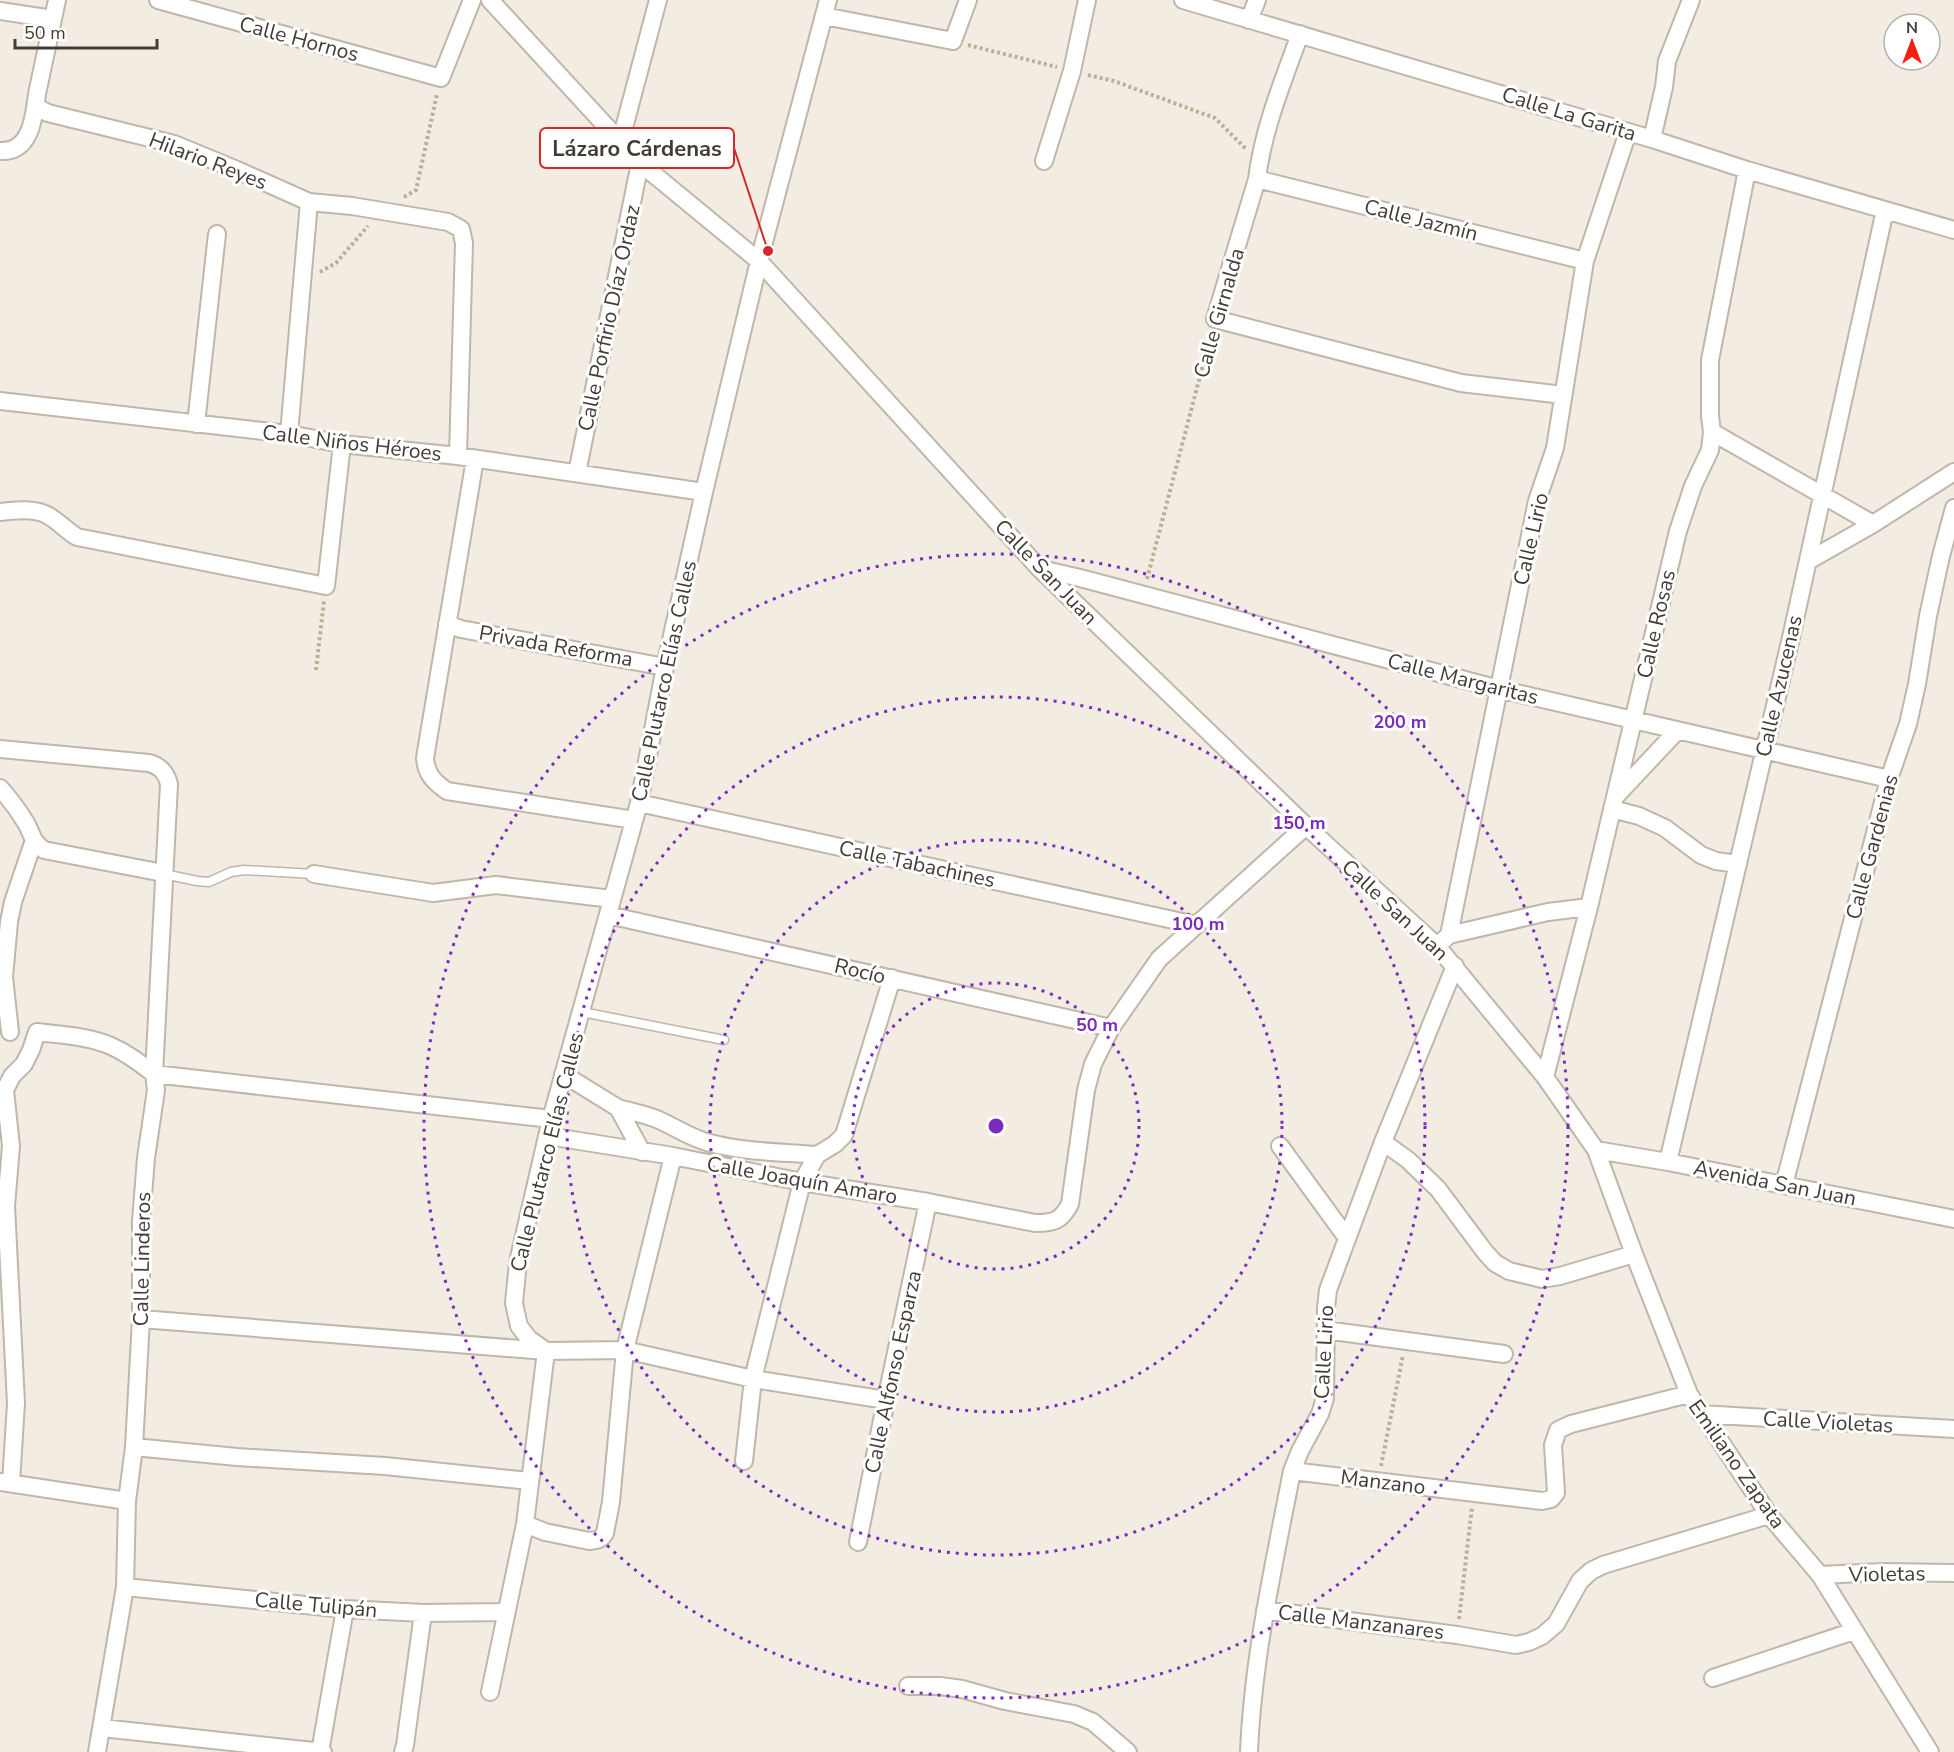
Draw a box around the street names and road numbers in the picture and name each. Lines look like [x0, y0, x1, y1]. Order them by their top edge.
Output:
street label: Calle Hornos [236, 10, 362, 68]
street label: Calle La Garita [1498, 80, 1640, 148]
street label: Hilario Reyes [145, 126, 271, 196]
street label: Calle Jazmín [1361, 192, 1481, 248]
street label: Calle Porfirio Díaz Ordaz [571, 202, 647, 434]
street label: Calle Girnalda [1187, 245, 1251, 381]
street label: Calle Niños Héroes [261, 418, 443, 468]
street label: Calle Lirio [1507, 490, 1555, 588]
street label: Calle San Juan [988, 513, 1104, 631]
street label: Calle Plutarco Elías Calles [625, 558, 703, 804]
street label: Calle Rosas [1630, 567, 1682, 681]
street label: Calle Azucenas [1749, 612, 1809, 760]
street label: Privada Reforma [477, 619, 635, 673]
street label: Calle Margaritas [1385, 647, 1541, 711]
street label: Calle Gardenias [1839, 771, 1905, 923]
street label: Calle Tabachines [836, 834, 998, 894]
street label: Calle San Juan [1335, 853, 1455, 967]
street label: Rocío [832, 952, 888, 990]
street label: Calle Plutarco Elías Calles [504, 1029, 590, 1275]
street label: Calle Joaquín Amaro [704, 1149, 900, 1211]
street label: Avenida San Juan [1691, 1153, 1859, 1213]
street label: Calle Linderos [127, 1191, 157, 1327]
street label: Calle Alfonso Esparza [858, 1268, 928, 1476]
street label: Calle Lirio [1308, 1304, 1340, 1400]
street label: Emiliano Zapata [1682, 1394, 1792, 1534]
street label: Calle Violetas [1762, 1405, 1894, 1439]
street label: Manzano [1339, 1463, 1427, 1501]
street label: Violetas [1847, 1559, 1926, 1589]
street label: Calle Tulipán [253, 1586, 379, 1624]
street label: Calle Manzanares [1276, 1598, 1446, 1646]

